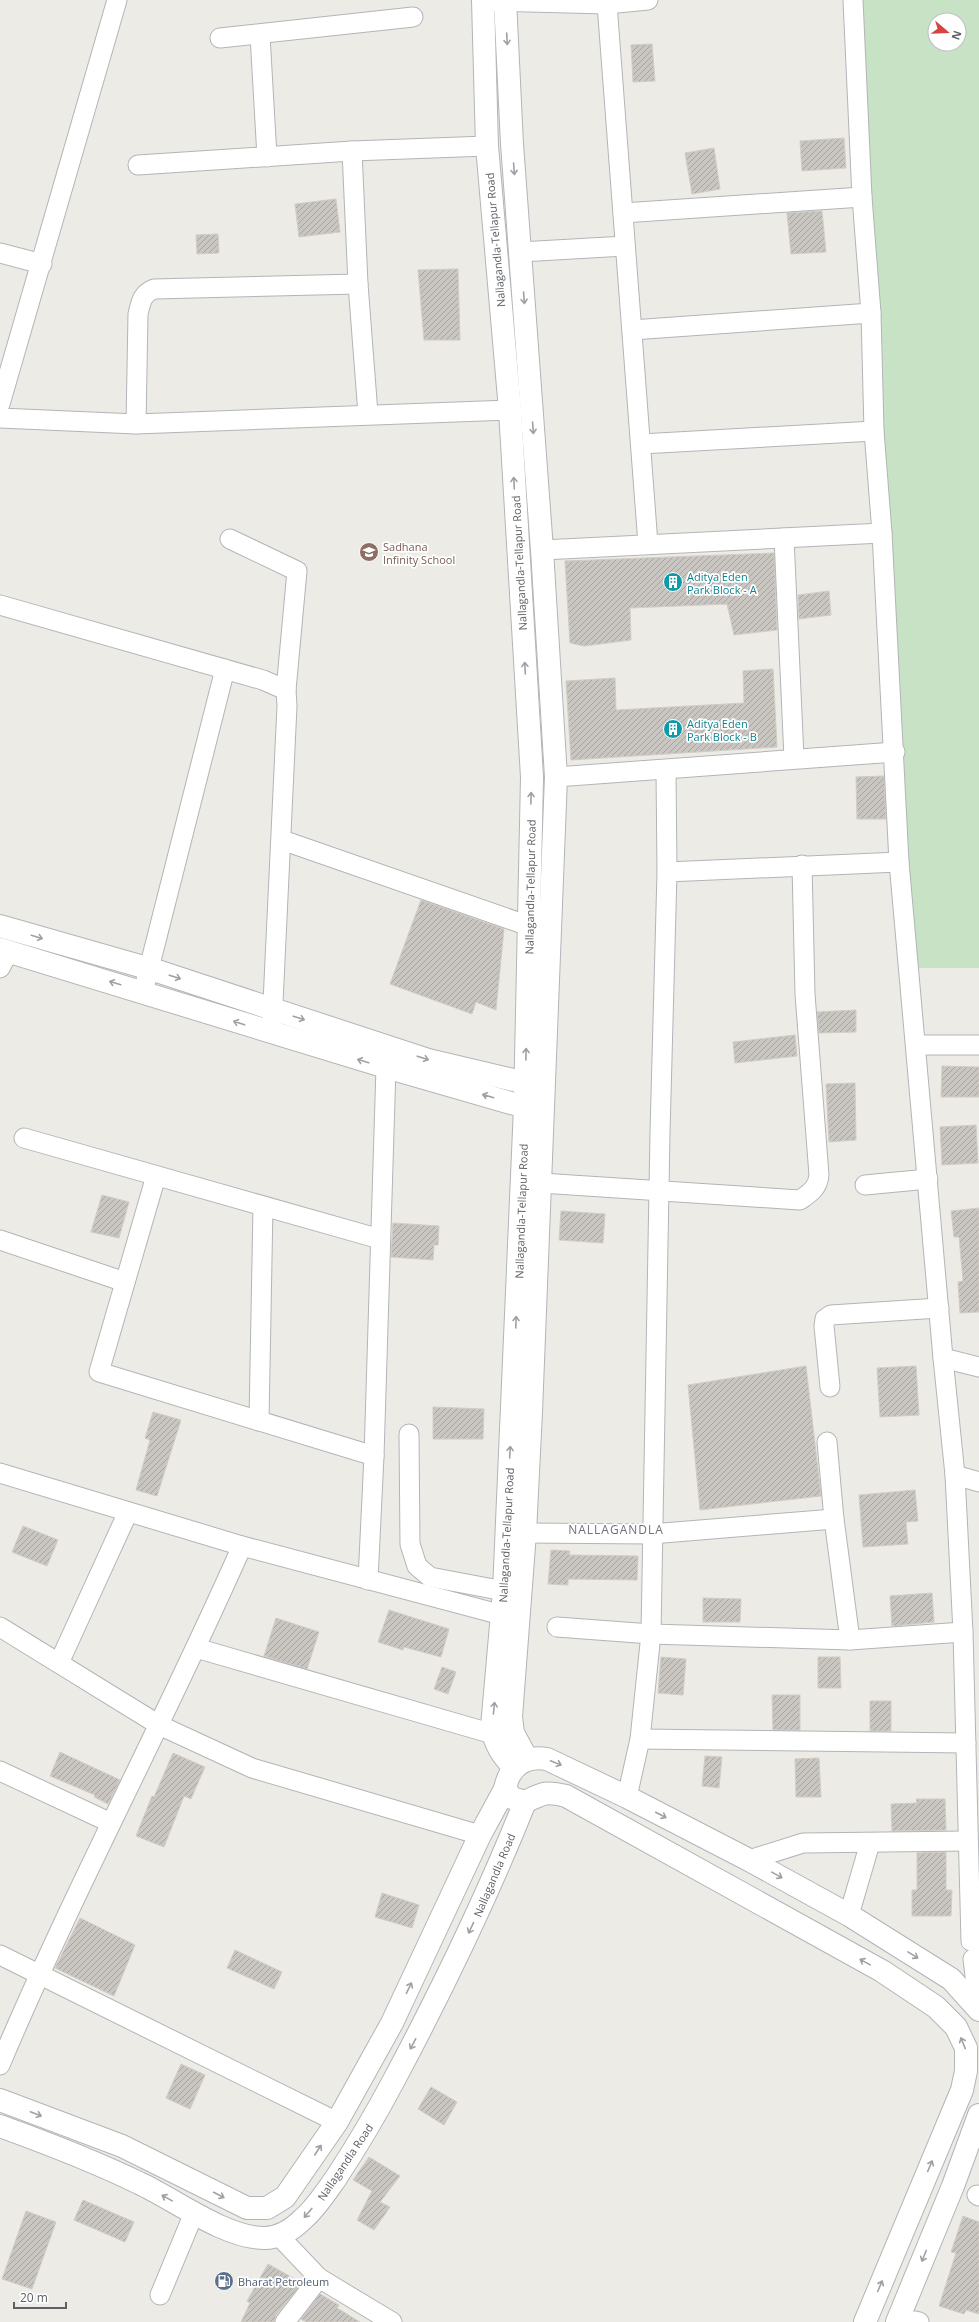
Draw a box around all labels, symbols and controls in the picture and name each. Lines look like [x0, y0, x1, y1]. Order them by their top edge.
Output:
north arrow [927, 12, 967, 52]
text: N [948, 29, 965, 42]
one-way arrow [503, 32, 510, 45]
one-way arrow [511, 162, 518, 175]
street label: Nallagandla-Tellapur Road [482, 172, 508, 308]
one-way arrow [520, 291, 527, 304]
one-way arrow [530, 421, 537, 434]
one-way arrow [510, 477, 518, 490]
street label: Nallagandla-Tellapur Road [508, 495, 530, 631]
place label: Sadhana Infinity School [383, 539, 455, 567]
school or university icon: Sadhana Infinity School [358, 541, 380, 563]
place label: Aditya Eden Park Block - A [687, 569, 757, 597]
building icon: Aditya Eden Park Block - A [662, 571, 684, 593]
one-way arrow [521, 662, 529, 675]
place label: Aditya Eden Park Block - B [687, 716, 757, 744]
building icon: Aditya Eden Park Block - B [662, 718, 684, 740]
one-way arrow [527, 792, 535, 805]
street label: Nallagandla-Tellapur Road [521, 819, 539, 955]
one-way arrow [31, 934, 44, 941]
one-way arrow [169, 974, 182, 981]
one-way arrow [108, 979, 121, 986]
one-way arrow [293, 1014, 305, 1022]
one-way arrow [232, 1019, 245, 1026]
one-way arrow [523, 1048, 530, 1061]
one-way arrow [416, 1055, 429, 1062]
one-way arrow [357, 1057, 370, 1064]
one-way arrow [482, 1092, 495, 1099]
street label: Nallagandla-Tellapur Road [511, 1143, 531, 1279]
one-way arrow [512, 1316, 520, 1329]
one-way arrow [507, 1446, 514, 1459]
street label: Nallagandla-Tellapur Road [495, 1467, 517, 1603]
district label: NALLAGANDLA [568, 1521, 664, 1538]
one-way arrow [490, 1702, 498, 1715]
one-way arrow [550, 1759, 562, 1767]
one-way arrow [655, 1812, 667, 1819]
street label: Nallagandla Road [470, 1831, 518, 1919]
one-way arrow [771, 1871, 783, 1879]
one-way arrow [467, 1921, 474, 1933]
one-way arrow [907, 1951, 918, 1959]
one-way arrow [859, 1957, 871, 1965]
one-way arrow [406, 1983, 413, 1995]
one-way arrow [409, 2038, 417, 2050]
one-way arrow [959, 2038, 966, 2050]
one-way arrow [30, 2111, 43, 2118]
street label: Nallagandla Road [314, 2121, 376, 2203]
one-way arrow [314, 2145, 322, 2156]
one-way arrow [927, 2160, 934, 2172]
one-way arrow [213, 2192, 225, 2199]
one-way arrow [161, 2194, 173, 2201]
one-way arrow [304, 2208, 313, 2219]
one-way arrow [920, 2250, 928, 2262]
fuel station icon: Bharat Petroleum [213, 2270, 235, 2292]
place label: Bharat Petroleum [238, 2274, 329, 2289]
one-way arrow [877, 2280, 885, 2292]
scale bar [14, 2284, 66, 2310]
text: 20 m [20, 2289, 48, 2306]

